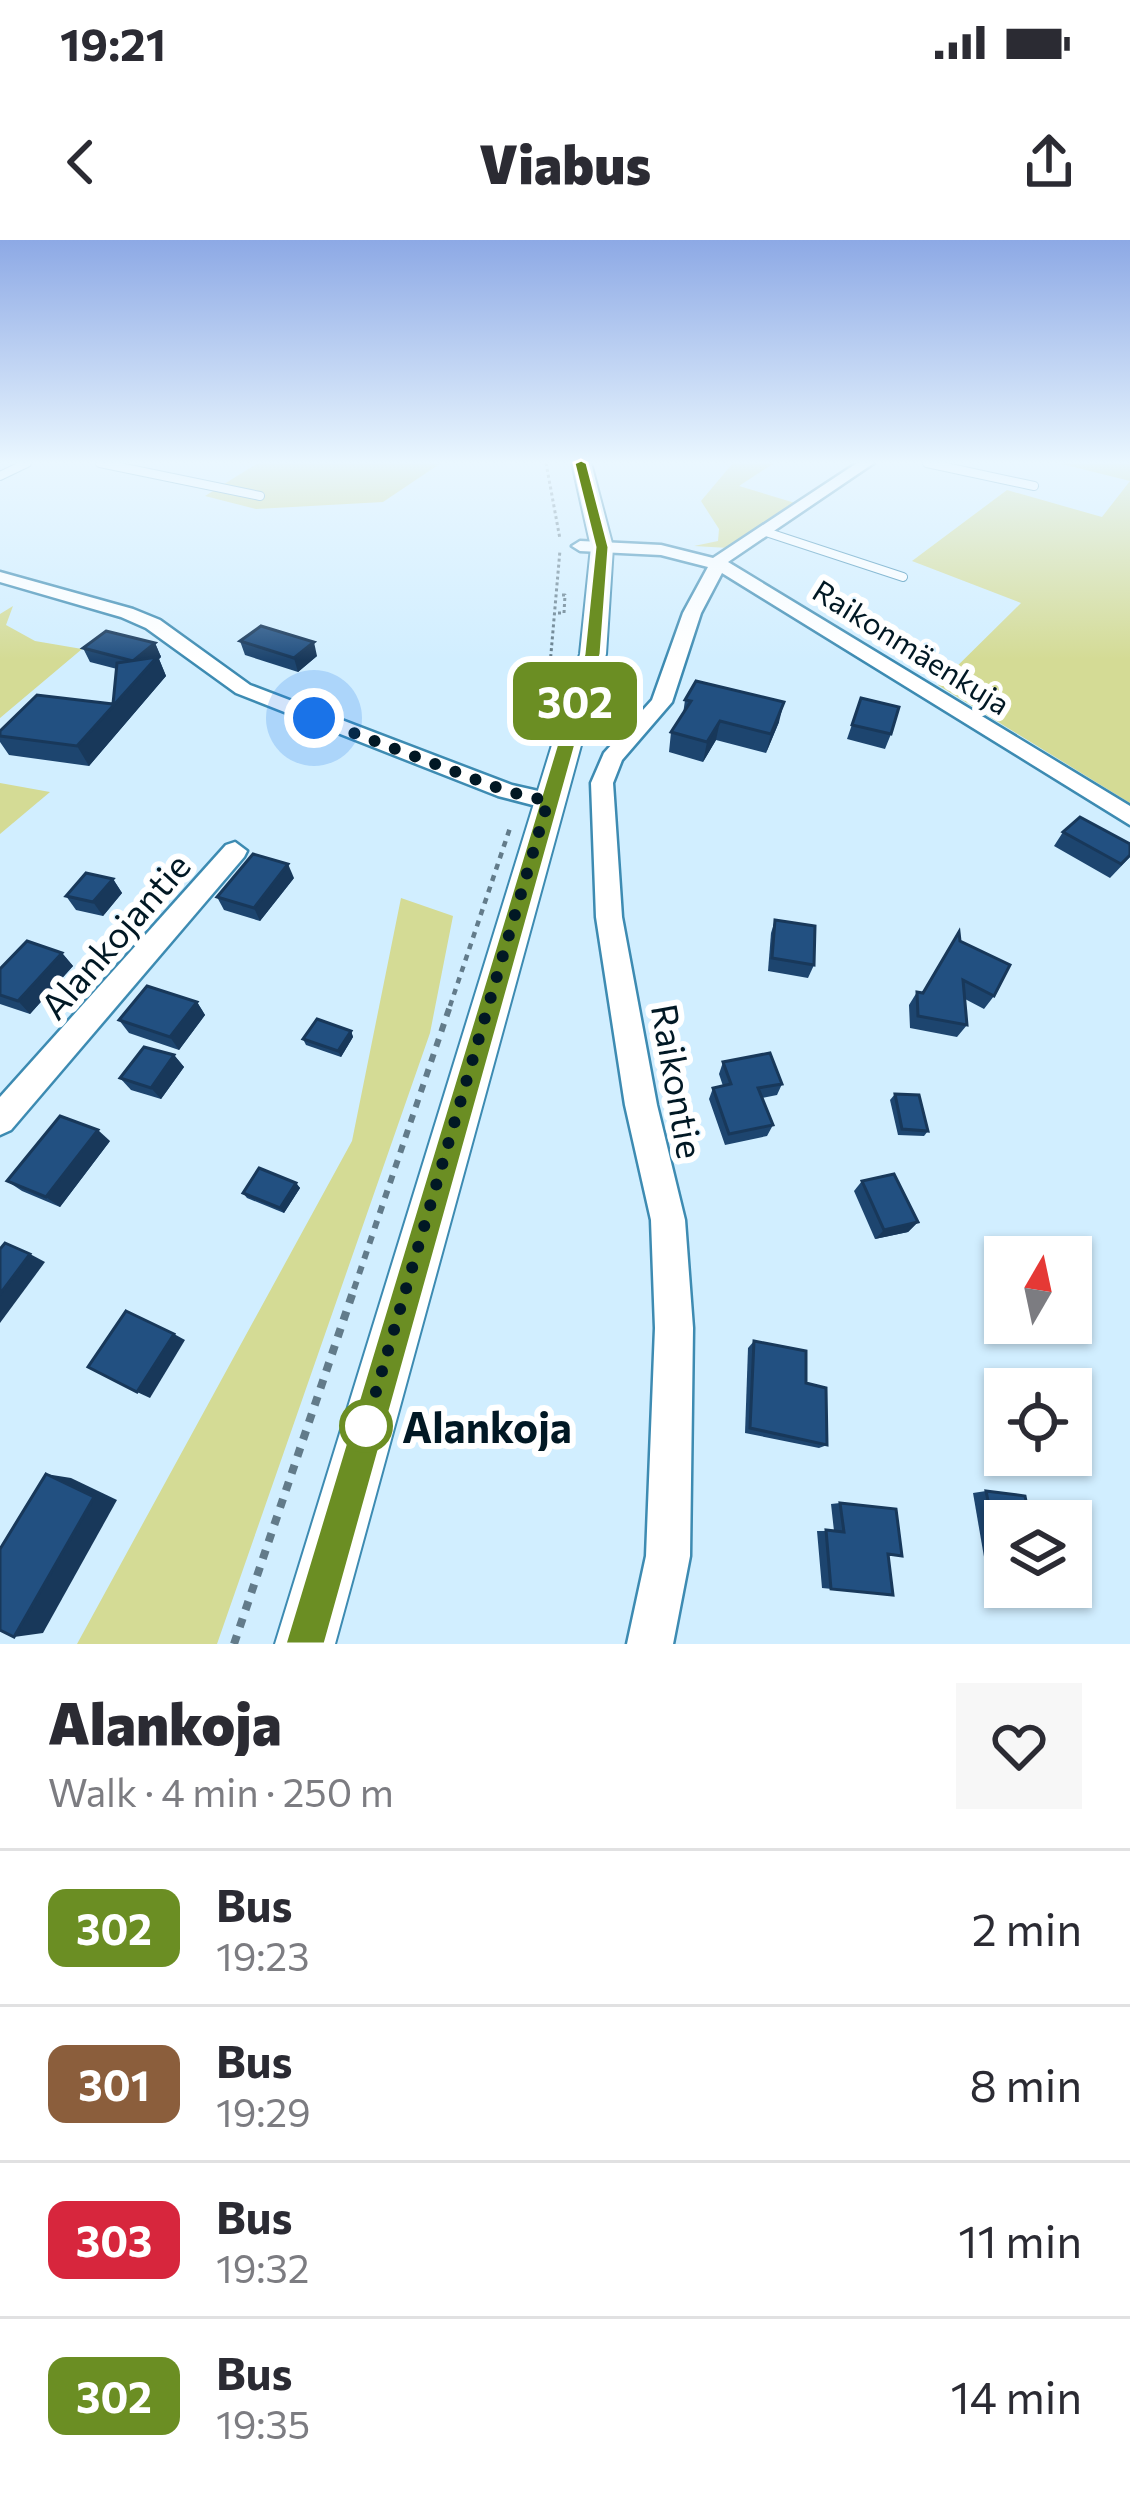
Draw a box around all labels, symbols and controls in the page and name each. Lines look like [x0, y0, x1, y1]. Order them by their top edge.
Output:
text: 19:21 [60, 15, 166, 70]
icon: back [48, 129, 114, 195]
text: Viabus [479, 129, 651, 195]
icon: share [1016, 129, 1082, 195]
street label: Raikonmäenkuja [807, 571, 1017, 721]
line badge: 302 [506, 662, 644, 740]
text: 302 [537, 675, 613, 727]
your location [284, 688, 344, 748]
street label: Alankojantie [30, 843, 198, 1027]
street label: Raikontie [644, 1000, 714, 1162]
north arrow [984, 1236, 1092, 1344]
map controls [984, 1236, 1092, 1608]
button: locate [984, 1368, 1092, 1476]
place label: Alankoja [402, 1400, 572, 1452]
marker: Alankoja [341, 1401, 391, 1451]
button: layers [984, 1500, 1092, 1608]
button: heart [956, 1683, 1082, 1809]
text: Alankoja [48, 1687, 282, 1757]
text: Walk · 4 min · 250 m [48, 1767, 394, 1815]
text: Bus [216, 1876, 292, 1931]
text: 2 min [972, 1900, 1082, 1955]
text: 302 [76, 1902, 152, 1954]
text: 19:23 [216, 1931, 309, 1979]
text: Bus [216, 2032, 292, 2087]
text: 8 min [969, 2056, 1082, 2111]
text: 301 [78, 2058, 150, 2110]
text: 19:29 [216, 2087, 311, 2135]
text: Bus [216, 2188, 292, 2243]
text: 11 min [958, 2212, 1082, 2267]
text: 303 [76, 2214, 152, 2266]
text: 19:32 [216, 2243, 309, 2291]
text: Bus [216, 2344, 292, 2399]
text: 14 min [951, 2368, 1082, 2423]
text: 302 [76, 2370, 152, 2422]
text: 19:35 [216, 2399, 310, 2447]

